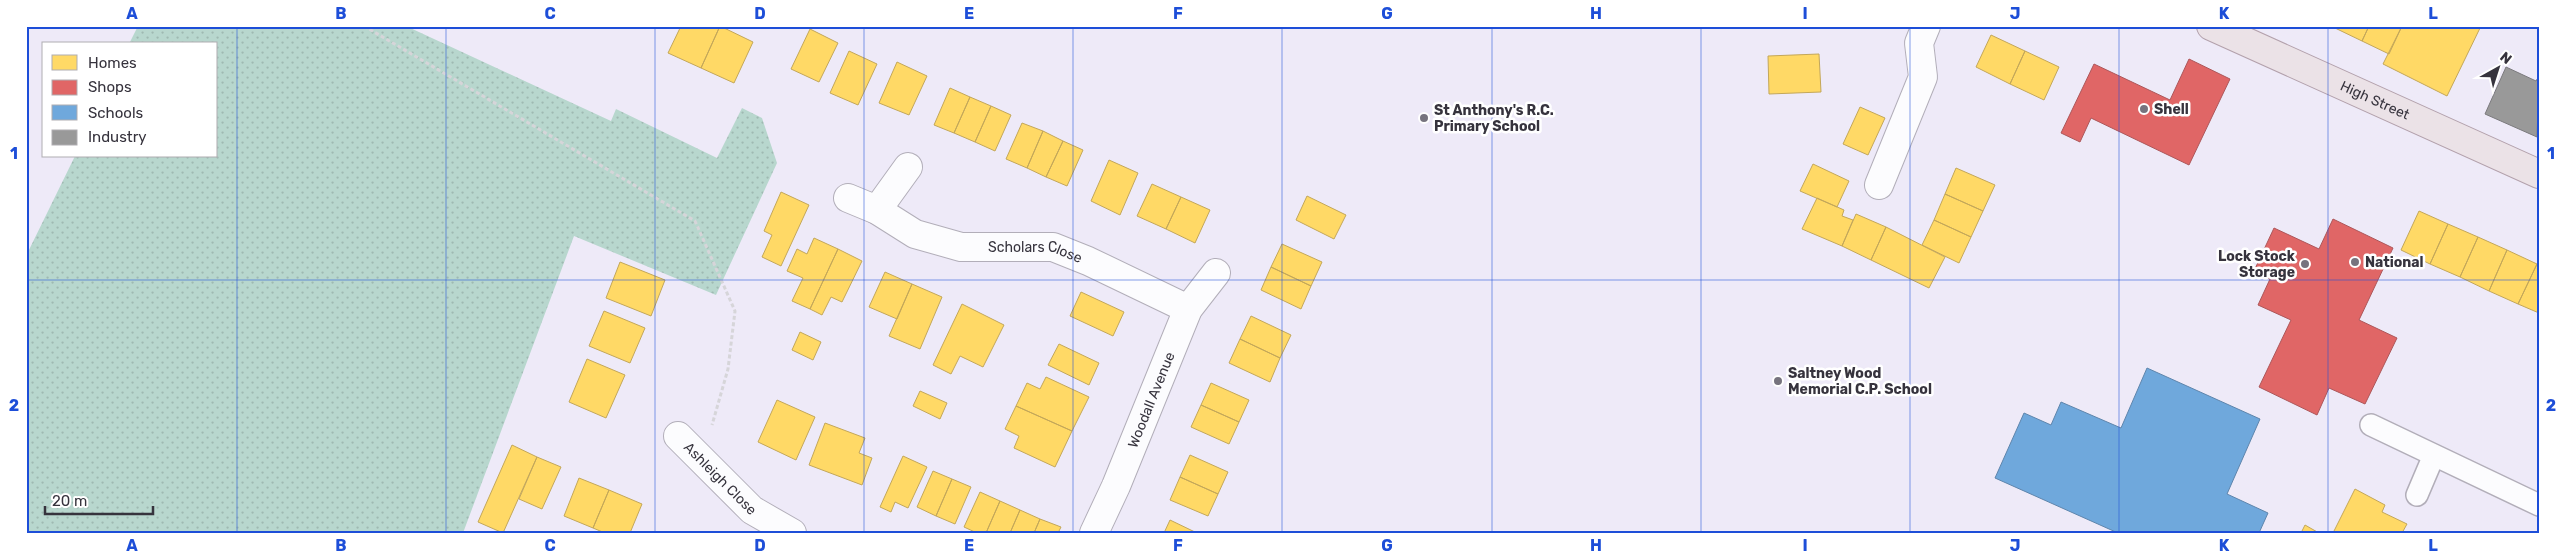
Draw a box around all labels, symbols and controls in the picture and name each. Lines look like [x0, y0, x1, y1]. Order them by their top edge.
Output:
text: A [126, 4, 138, 23]
text: B [335, 4, 347, 23]
text: C [544, 4, 556, 23]
text: D [754, 4, 766, 23]
text: E [964, 4, 974, 23]
text: F [1173, 4, 1183, 23]
text: G [1381, 4, 1393, 23]
text: H [1590, 4, 1602, 23]
text: I [1802, 4, 1808, 23]
text: J [2010, 4, 2020, 23]
text: K [2219, 4, 2230, 23]
text: L [2428, 4, 2438, 23]
legend [42, 42, 218, 158]
north arrow [2472, 42, 2522, 92]
text: N [2497, 49, 2515, 68]
text: Homes [88, 54, 137, 72]
street label: High Street [2338, 77, 2413, 123]
text: Shops [88, 78, 132, 96]
place label: Shell [2154, 101, 2189, 118]
place label: St Anthony's R.C. Primary School [1434, 102, 1554, 135]
marker: Shell [2138, 103, 2150, 115]
text: Schools [88, 104, 144, 122]
marker: St Anthony's R.C. Primary School [1418, 112, 1430, 124]
text: Industry [88, 128, 147, 146]
text: 1 [10, 144, 18, 163]
text: 1 [2547, 144, 2555, 163]
street label: Scholars Close [988, 239, 1085, 266]
place label: Lock Stock Storage [2218, 248, 2296, 281]
place label: National [2365, 254, 2424, 271]
marker: National [2349, 256, 2361, 268]
marker: Lock Stock Storage [2299, 258, 2311, 270]
street label: Woodall Avenue [1124, 349, 1178, 450]
place label: Saltney Wood Memorial C.P. School [1788, 365, 1932, 398]
marker: Saltney Wood Memorial C.P. School [1772, 375, 1784, 387]
text: 2 [9, 396, 19, 415]
text: 2 [2546, 396, 2556, 415]
street label: Ashleigh Close [681, 439, 760, 518]
scale bar [45, 484, 152, 516]
text: 20 m [52, 492, 87, 510]
text: A [126, 536, 138, 555]
text: B [335, 536, 347, 555]
text: C [544, 536, 556, 555]
text: D [754, 536, 766, 555]
text: E [964, 536, 974, 555]
text: F [1173, 536, 1183, 555]
text: G [1381, 536, 1393, 555]
text: H [1590, 536, 1602, 555]
text: I [1802, 536, 1808, 555]
text: J [2010, 536, 2020, 555]
text: K [2219, 536, 2230, 555]
text: L [2428, 536, 2438, 555]

